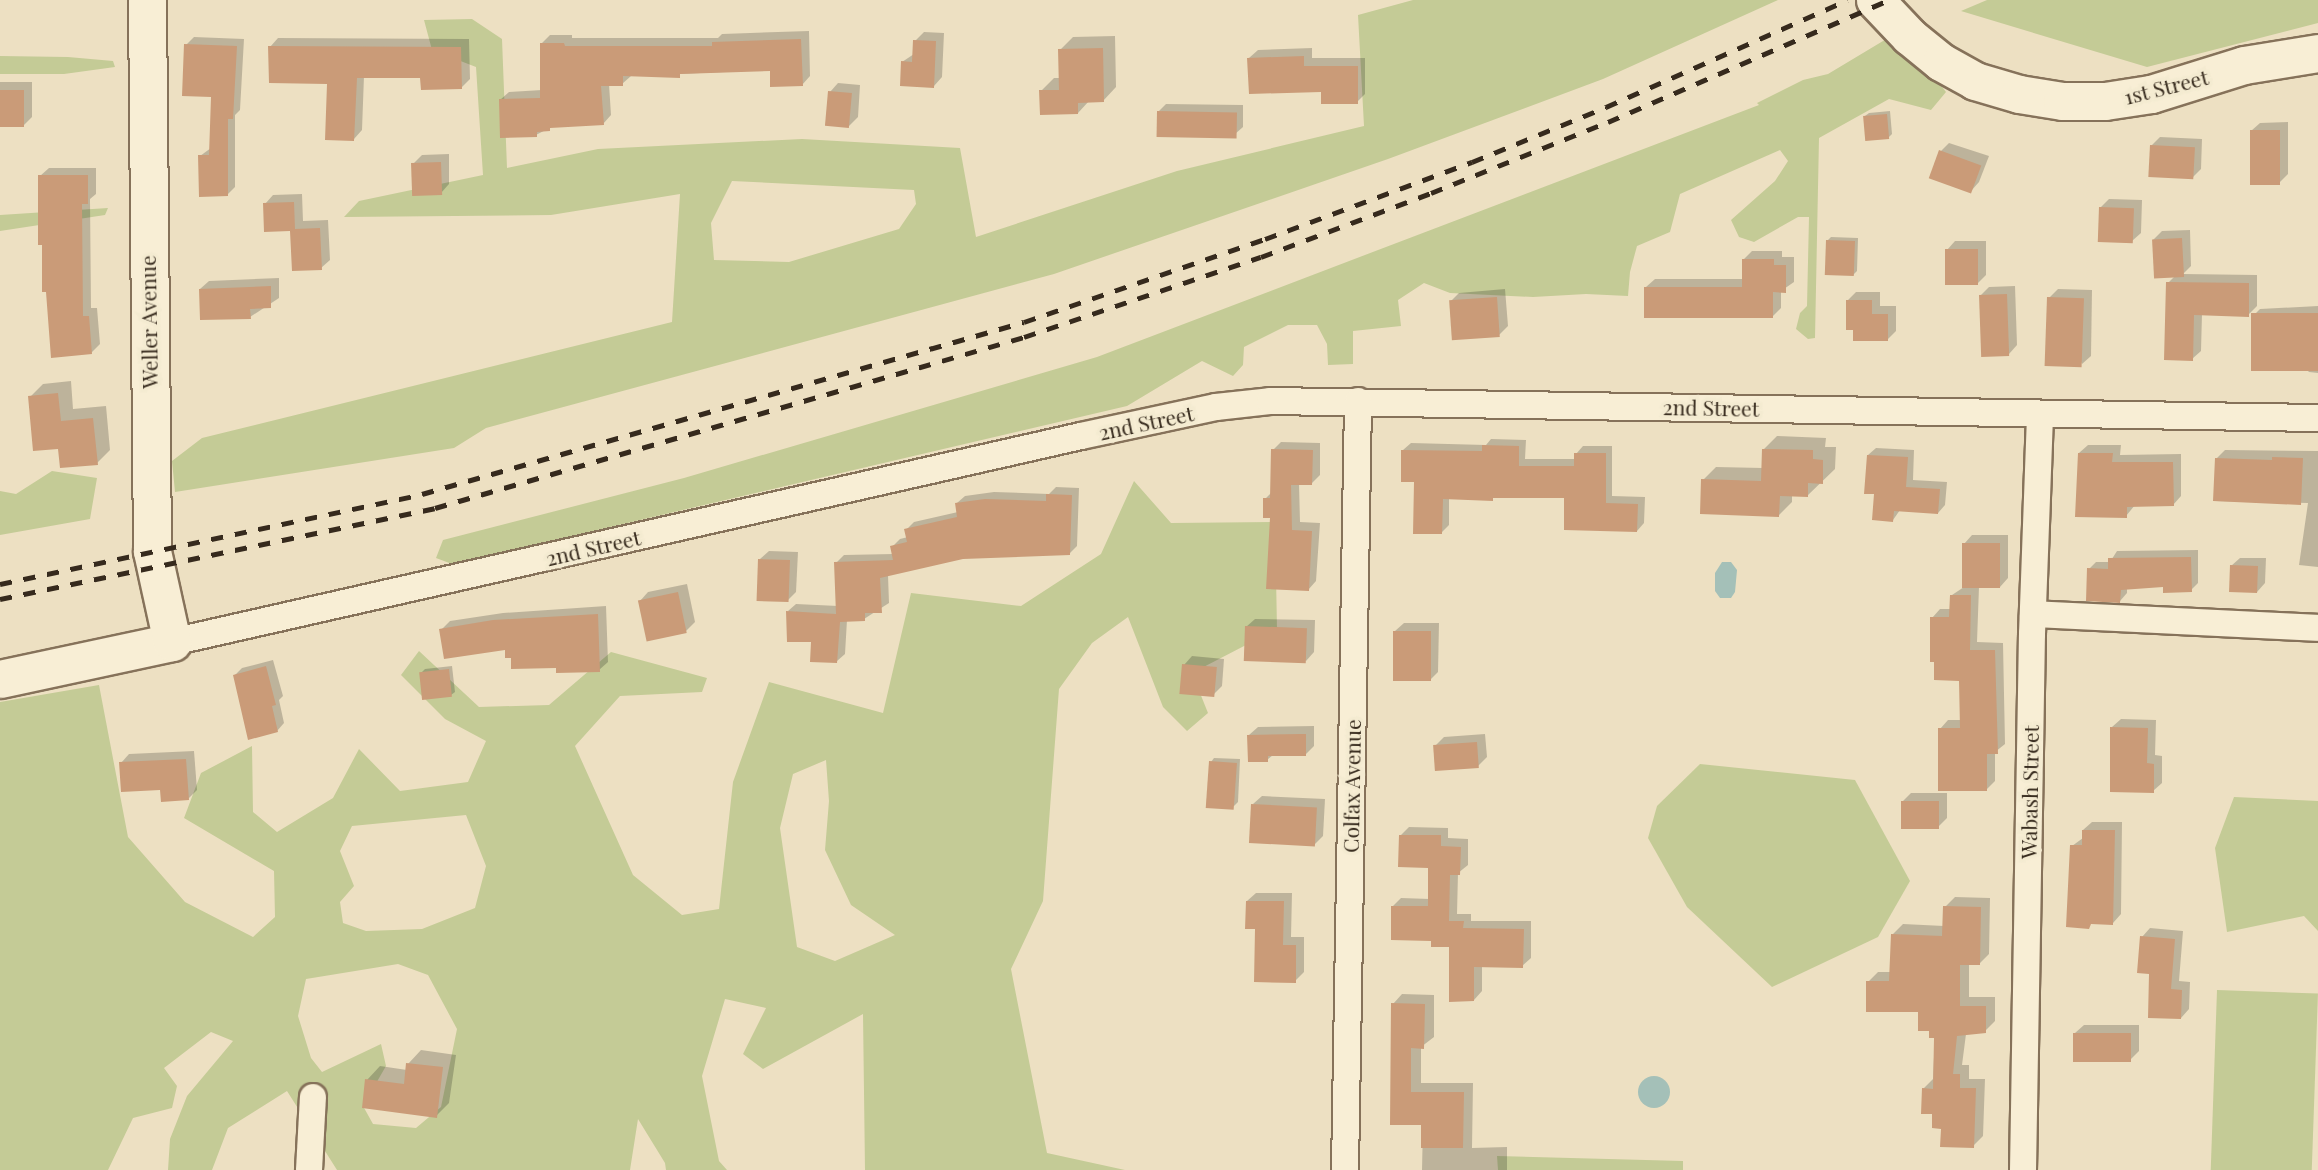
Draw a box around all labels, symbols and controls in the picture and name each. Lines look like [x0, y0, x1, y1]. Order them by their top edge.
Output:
street label: 1st Street [2121, 63, 2211, 109]
street label: Weller Avenue [134, 255, 162, 389]
street label: 2nd Street [1663, 394, 1759, 420]
street label: 2nd Street [1096, 400, 1196, 444]
street label: 2nd Street [543, 524, 643, 570]
street label: Colfax Avenue [1337, 718, 1365, 854]
street label: Wabash Street [2015, 725, 2043, 859]

